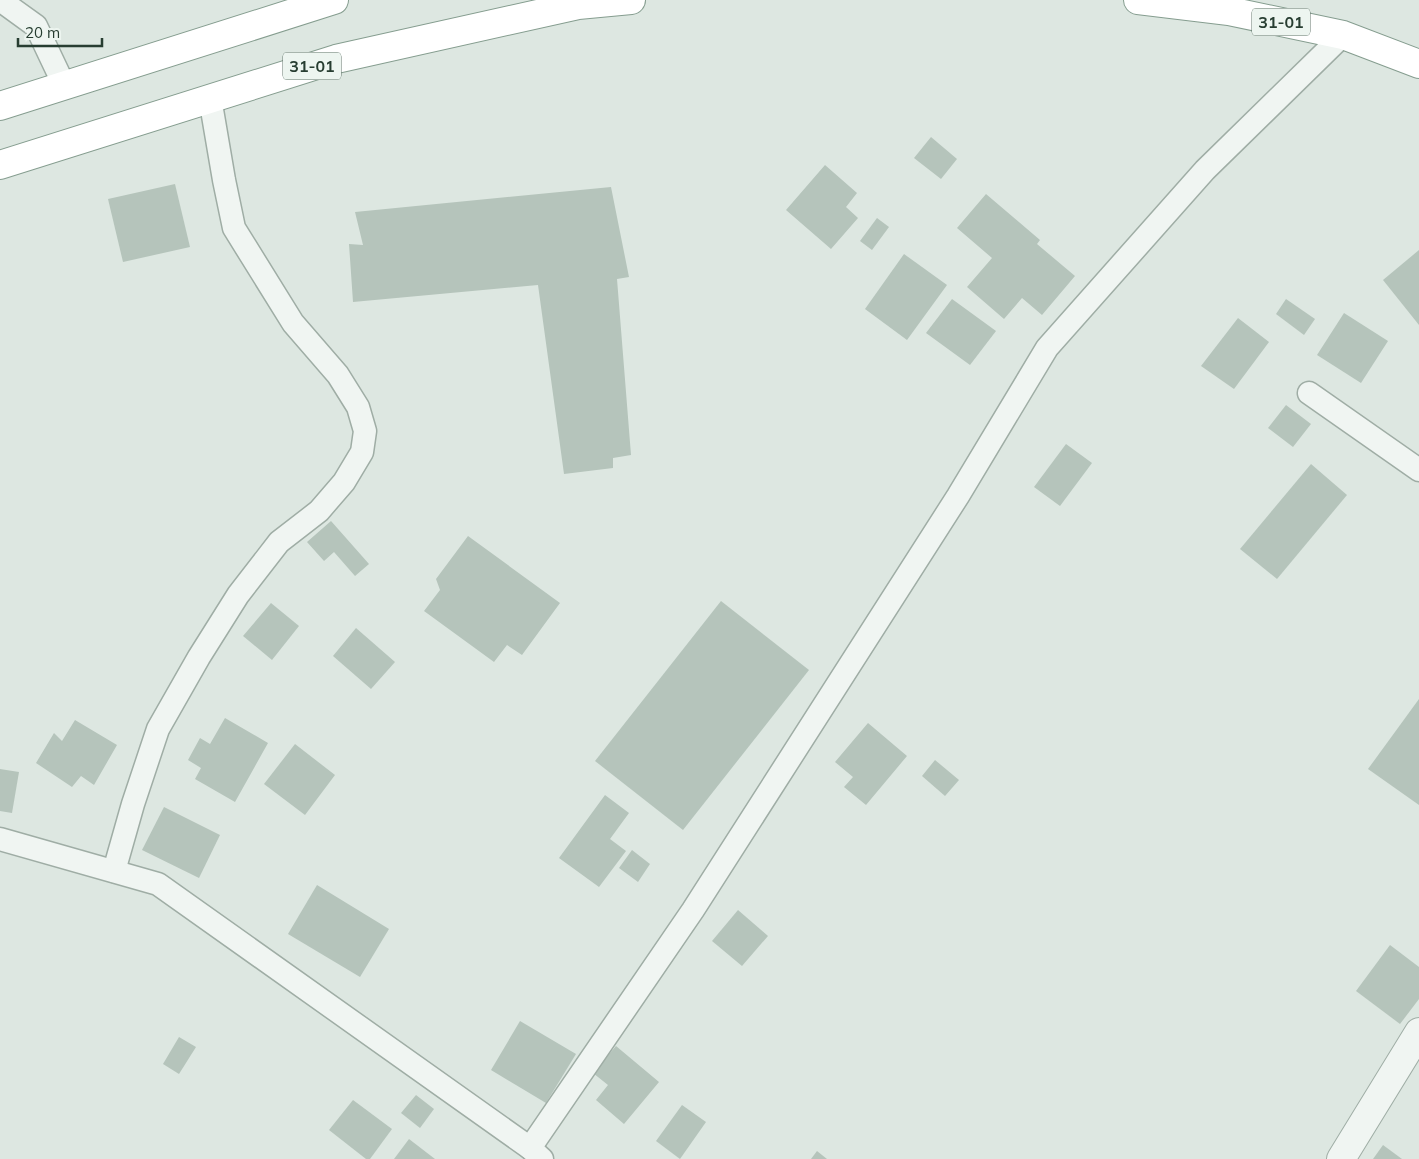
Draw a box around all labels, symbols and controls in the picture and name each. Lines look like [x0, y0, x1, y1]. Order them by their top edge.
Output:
road number: 31-01 [1252, 8, 1310, 36]
scale bar [18, 15, 101, 47]
text: 20 m [25, 23, 60, 42]
road number: 31-01 [283, 52, 341, 80]

